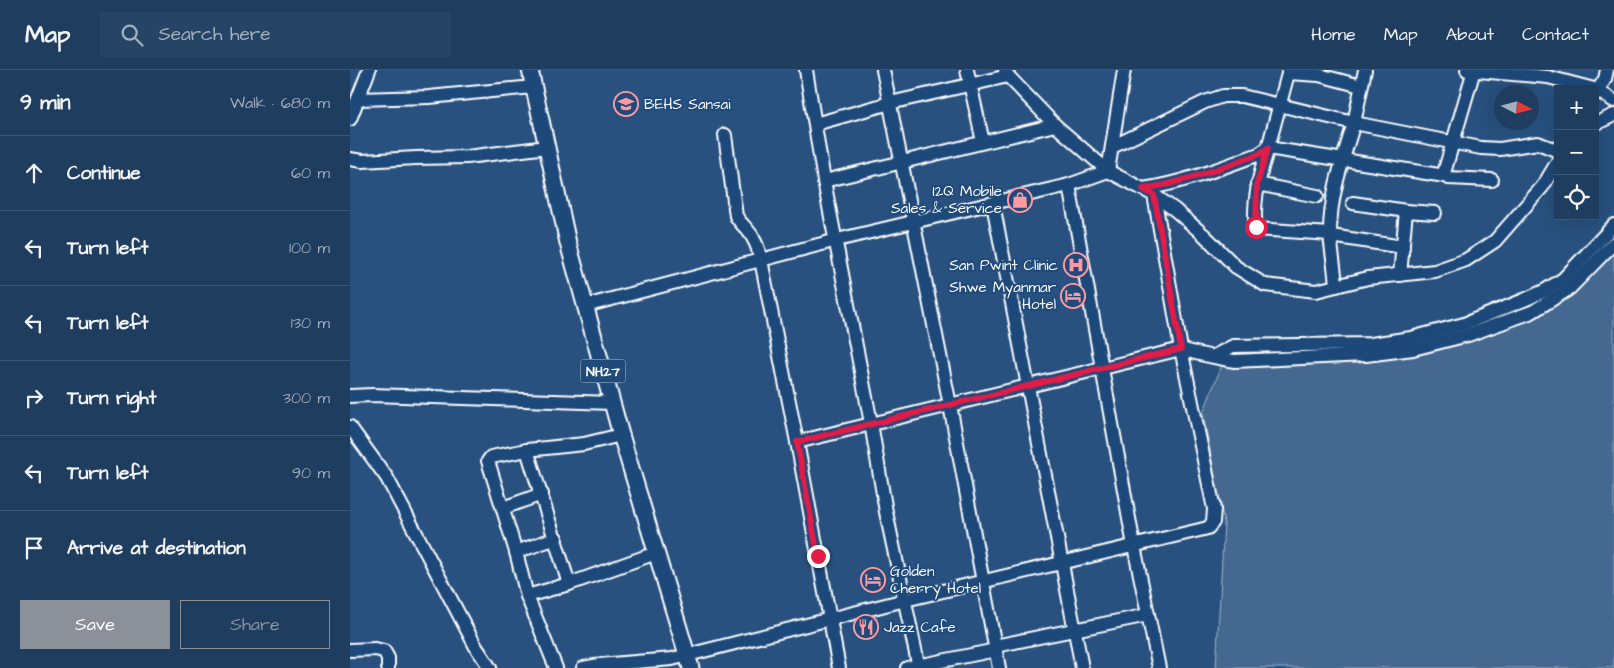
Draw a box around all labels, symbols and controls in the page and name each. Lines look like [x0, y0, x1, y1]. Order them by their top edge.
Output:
search box [100, 12, 450, 57]
text: Map [25, 18, 70, 52]
icon: search [118, 21, 146, 49]
text: Search here [158, 21, 271, 48]
text: Home [1311, 22, 1356, 47]
text: Map [1384, 22, 1418, 47]
text: About [1446, 22, 1494, 47]
text: Contact [1522, 22, 1589, 47]
north arrow [1494, 85, 1539, 130]
map controls [1554, 85, 1599, 220]
button: + [1554, 85, 1599, 130]
text: 9 min [20, 88, 70, 117]
school or university icon: BEHS Sansai [613, 91, 639, 117]
text: Walk · 680 m [230, 92, 330, 114]
place label: BEHS Sansai [644, 94, 731, 115]
button: − [1554, 130, 1599, 175]
icon: ahead [20, 159, 48, 187]
text: Continue [67, 160, 141, 187]
text: 60 m [291, 162, 330, 184]
button: locate [1554, 175, 1599, 220]
place label: I2Q Mobile Sales & Service [891, 181, 1002, 219]
shop icon: I2Q Mobile Sales & Service [1007, 187, 1033, 213]
route start [1245, 216, 1268, 239]
icon: left [20, 234, 48, 262]
text: Turn left [67, 235, 148, 262]
text: 100 m [289, 237, 330, 259]
hospital icon: San Pwint Clinic [1063, 252, 1089, 278]
place label: San Pwint Clinic [949, 255, 1059, 276]
place label: Shwe Myanmar Hotel [949, 277, 1056, 315]
hotel icon: Shwe Myanmar Hotel [1060, 283, 1086, 309]
icon: left [20, 309, 48, 337]
text: Turn left [67, 310, 148, 337]
text: 130 m [291, 312, 330, 334]
road number: NH27 [580, 360, 626, 382]
icon: right [20, 384, 48, 412]
text: Turn right [67, 385, 156, 412]
text: 300 m [283, 387, 330, 409]
icon: left [20, 459, 48, 487]
text: Turn left [67, 460, 148, 487]
text: 90 m [292, 462, 330, 484]
icon: arrive [20, 534, 48, 562]
text: Arrive at destination [67, 535, 246, 562]
route end [807, 545, 830, 568]
place label: Golden Cherry Hotel [890, 561, 981, 600]
hotel icon: Golden Cherry Hotel [860, 567, 886, 593]
button: Save [20, 600, 170, 649]
button: Share [180, 600, 330, 649]
restaurant icon: Jazz Cafe [853, 614, 879, 640]
place label: Jazz Cafe [884, 617, 956, 638]

